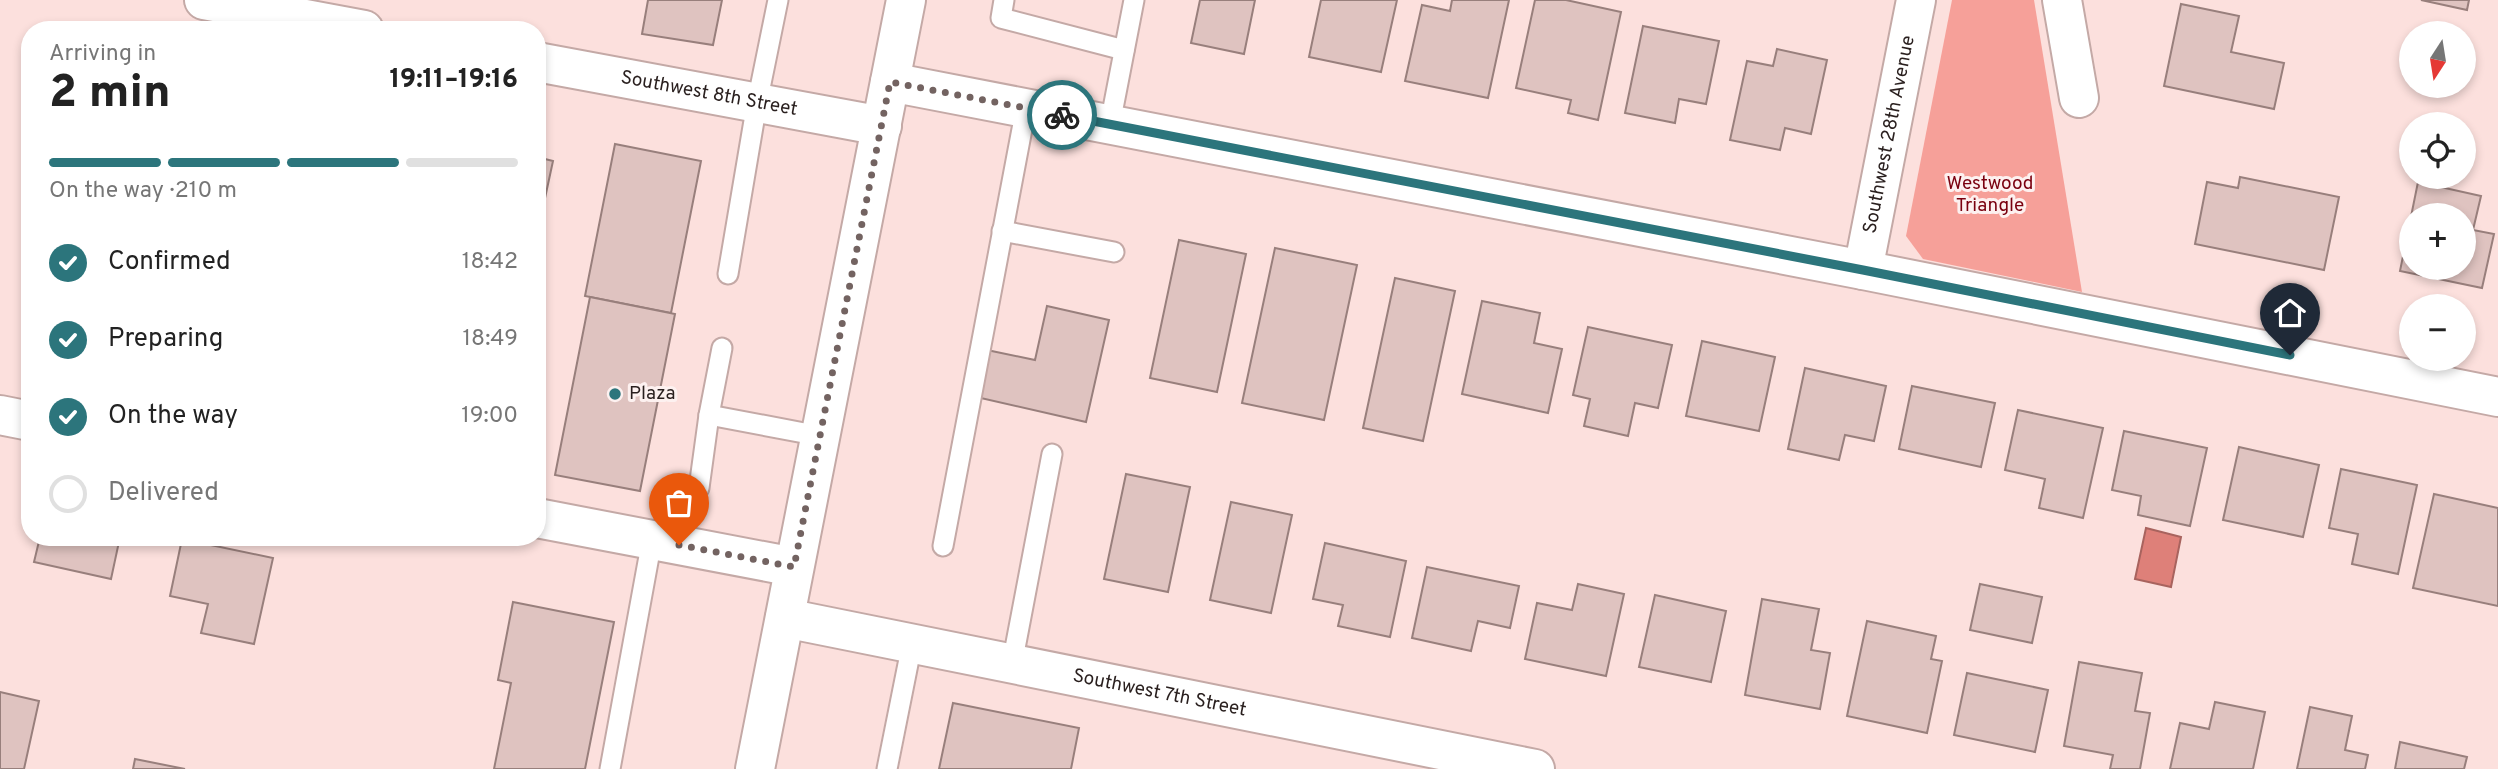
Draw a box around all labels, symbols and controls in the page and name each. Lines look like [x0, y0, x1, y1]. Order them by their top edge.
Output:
north arrow [2399, 21, 2476, 98]
map controls [2399, 21, 2476, 371]
street label: Southwest 28th Avenue [1858, 34, 1921, 236]
text: Arriving in [49, 40, 156, 69]
text: 19:11–19:16 [389, 64, 518, 97]
text: 2 min [49, 65, 171, 124]
street label: Southwest 8th Street [619, 66, 799, 122]
courier [1027, 80, 1097, 150]
icon: bike [1043, 96, 1081, 134]
button: locate [2399, 112, 2476, 189]
park label: Westwood Triangle [1946, 172, 2034, 218]
text: On the way · 210 m [49, 177, 237, 206]
button: + [2399, 203, 2476, 280]
icon: check [49, 244, 87, 282]
text: Confirmed [108, 246, 231, 279]
text: 18:42 [462, 248, 518, 277]
pin [2260, 283, 2320, 355]
icon: home [2271, 294, 2309, 332]
button: − [2399, 294, 2476, 371]
icon: check [49, 321, 87, 359]
text: Preparing [108, 323, 223, 356]
text: 18:49 [463, 325, 518, 354]
place label: Plaza [629, 382, 676, 406]
marker: Plaza [607, 386, 623, 402]
icon: check [49, 398, 87, 436]
text: On the way [108, 400, 238, 433]
text: 19:00 [461, 402, 518, 431]
pin [649, 473, 709, 545]
text: Delivered [108, 477, 219, 510]
icon: bag [660, 484, 698, 522]
street label: Southwest 7th Street [1071, 664, 1248, 723]

